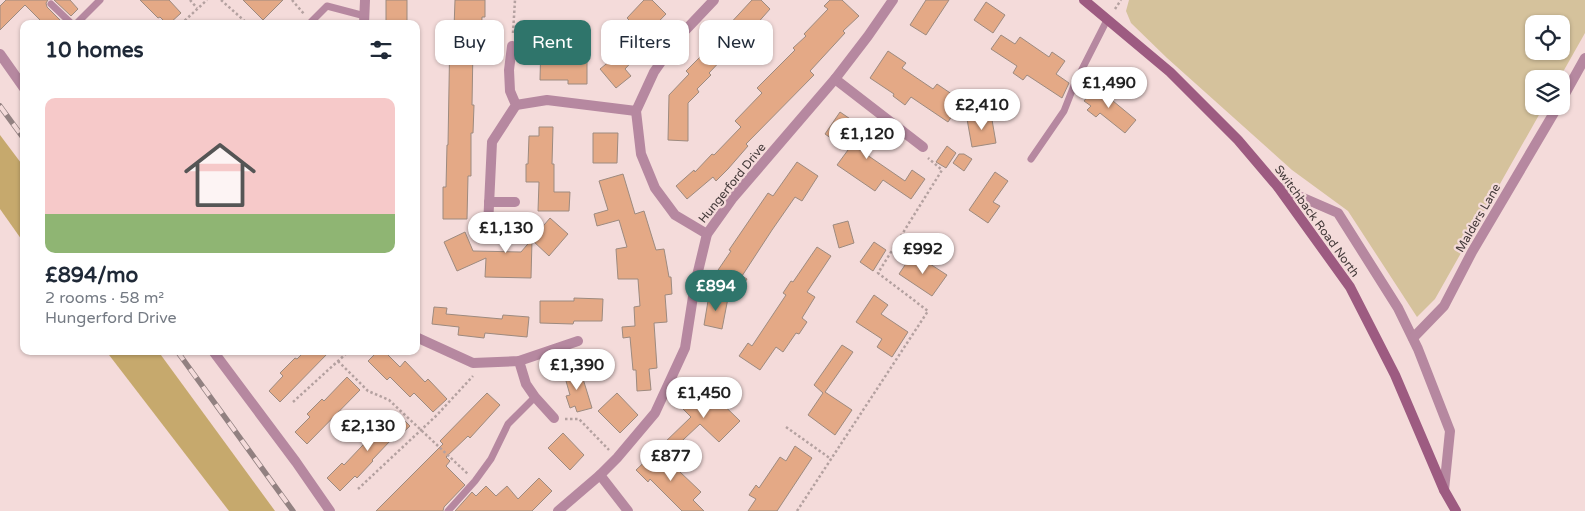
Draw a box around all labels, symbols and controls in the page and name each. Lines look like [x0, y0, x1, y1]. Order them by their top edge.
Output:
map controls [1525, 15, 1570, 115]
button: locate [1525, 15, 1570, 60]
chip: Buy [435, 20, 504, 65]
chip: Rent [514, 20, 591, 65]
chip: Filters [601, 20, 689, 65]
chip: New [699, 20, 773, 65]
icon: filters [367, 36, 395, 64]
text: 10 homes [45, 38, 144, 63]
pin: £1,490 [1068, 66, 1150, 109]
button: layers [1525, 70, 1570, 115]
text: £1,490 [1082, 73, 1136, 93]
pin: £2,410 [941, 88, 1023, 131]
text: £2,410 [955, 95, 1009, 115]
pin: £1,120 [826, 118, 908, 160]
text: £1,120 [840, 124, 894, 144]
icon: home [175, 130, 265, 220]
street label: Hungerford Drive [696, 140, 769, 226]
street label: Switchback Road North [1272, 162, 1362, 280]
street label: Malders Lane [1453, 181, 1503, 255]
pin: £1,130 [465, 212, 547, 254]
text: £1,130 [479, 218, 533, 238]
pin: £992 [893, 232, 953, 275]
text: £992 [903, 239, 943, 259]
text: £894/mo [45, 263, 138, 288]
pin: £894 [686, 270, 746, 312]
text: £894 [696, 276, 736, 296]
text: 2 rooms · 58 m² [45, 288, 164, 308]
text: Hungerford Drive [45, 308, 177, 328]
pin: £1,390 [536, 348, 618, 391]
text: £1,390 [550, 355, 604, 375]
pin: £1,450 [663, 376, 745, 419]
text: £1,450 [677, 383, 731, 403]
pin: £2,130 [327, 410, 409, 452]
text: £2,130 [341, 416, 395, 436]
pin: £877 [641, 440, 701, 482]
text: £877 [651, 446, 691, 466]

